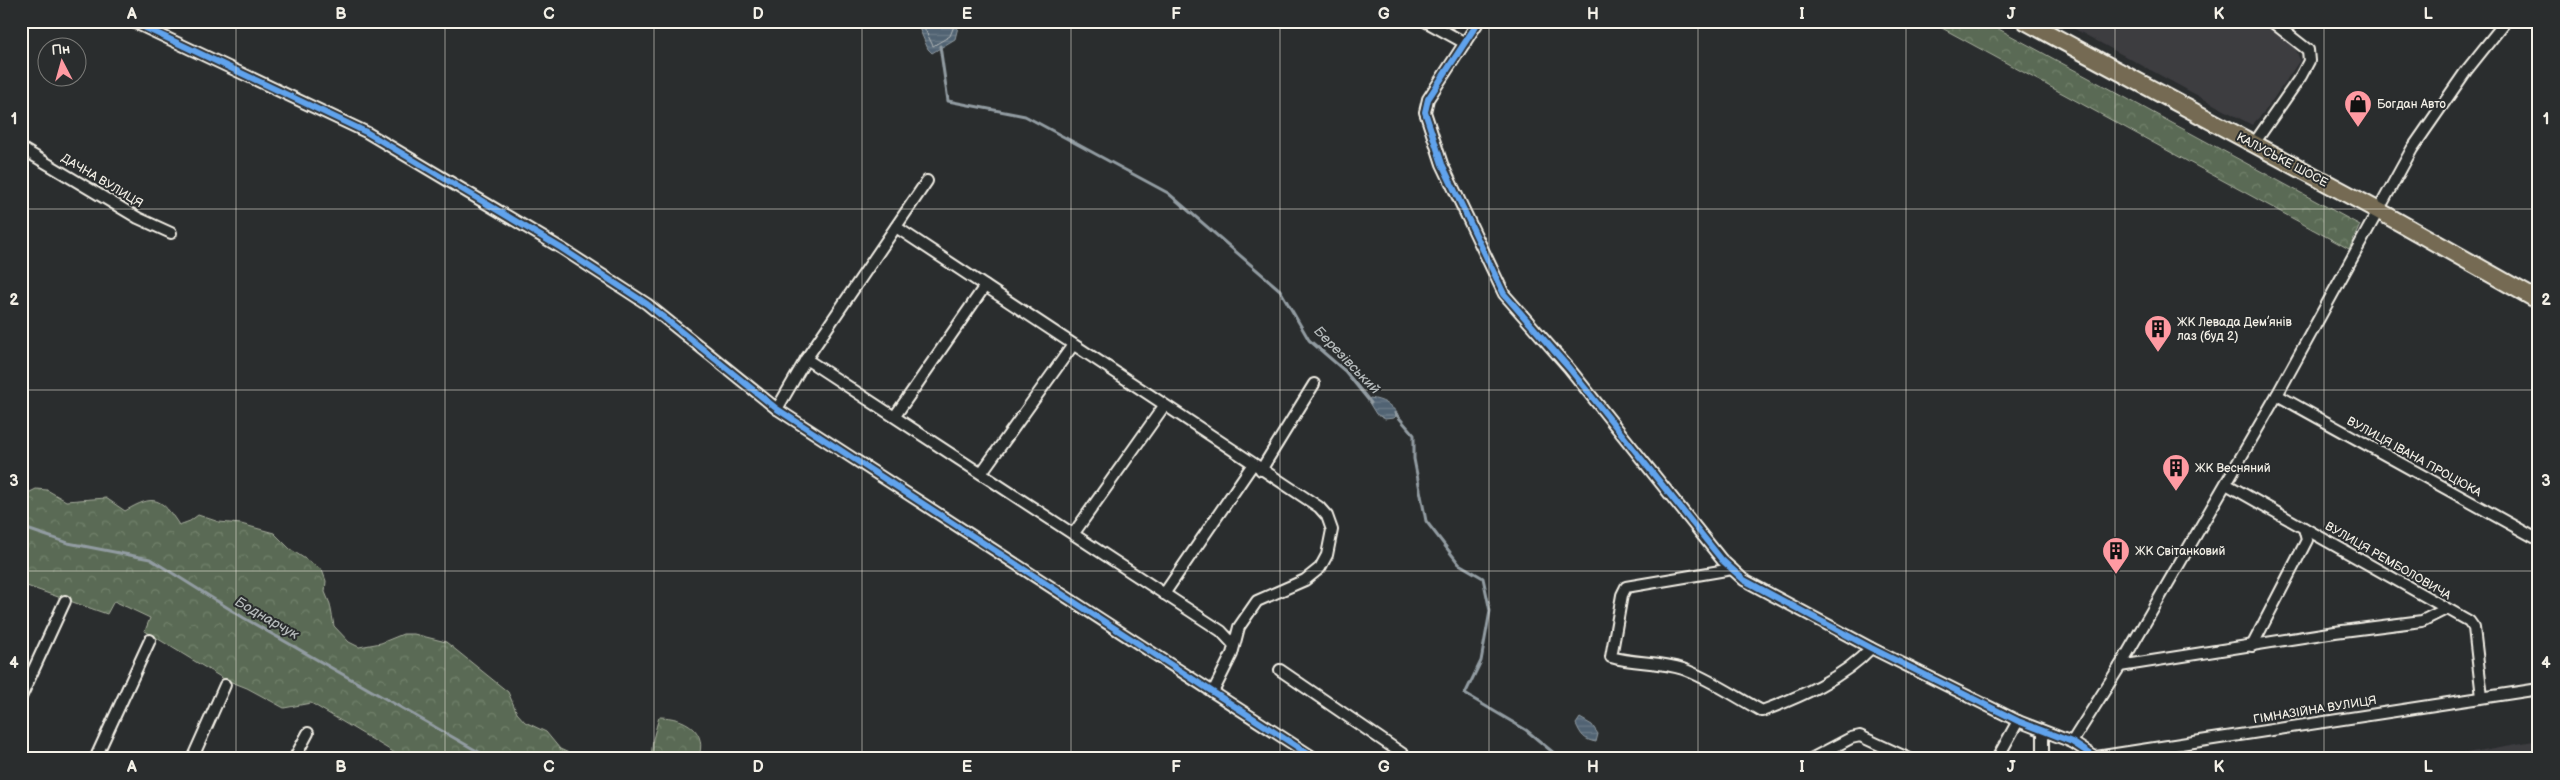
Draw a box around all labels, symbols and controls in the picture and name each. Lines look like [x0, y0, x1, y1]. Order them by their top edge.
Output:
text: A [126, 5, 137, 24]
text: B [335, 5, 347, 24]
text: C [543, 5, 555, 24]
text: D [752, 5, 764, 24]
text: E [962, 5, 972, 24]
text: F [1171, 5, 1181, 24]
text: G [1378, 5, 1390, 24]
text: H [1587, 5, 1599, 24]
text: I [1799, 5, 1805, 24]
text: J [2007, 5, 2016, 24]
text: K [2214, 5, 2225, 24]
text: L [2423, 5, 2433, 24]
north arrow [38, 38, 88, 88]
text: Пн [51, 40, 71, 59]
shop icon: Богдан Авто [2343, 89, 2373, 128]
place label: Богдан Авто [2377, 97, 2446, 112]
text: 1 [11, 110, 17, 129]
text: 1 [2543, 110, 2549, 129]
street label: КАЛУСЬКЕ ШОСЕ [2234, 130, 2330, 190]
street label: ДАЧНА ВУЛИЦЯ [58, 151, 146, 211]
text: 2 [9, 291, 19, 310]
text: 2 [2541, 291, 2551, 310]
building icon: ЖК Левада Дем’янів лаз (буд 2) [2143, 314, 2173, 353]
place label: ЖК Левада Дем’янів лаз (буд 2) [2177, 315, 2293, 344]
water label: Березівський [1310, 323, 1384, 397]
street label: ВУЛИЦЯ ІВАНА ПРОЦЮКА [2344, 414, 2485, 501]
building icon: ЖК Весняний [2161, 453, 2191, 492]
place label: ЖК Весняний [2195, 461, 2271, 476]
text: 3 [9, 472, 19, 491]
text: 3 [2541, 472, 2551, 491]
street label: ВУЛИЦЯ РЕМБОЛОВИЧА [2322, 519, 2454, 604]
building icon: ЖК Світанковий [2101, 536, 2131, 575]
place label: ЖК Світанковий [2135, 544, 2225, 559]
water label: Боднарчук [232, 593, 302, 643]
text: 4 [9, 654, 19, 673]
text: 4 [2541, 654, 2551, 673]
street label: ГІМНАЗІЙНА ВУЛИЦЯ [2252, 693, 2378, 727]
text: A [126, 758, 137, 777]
text: B [335, 758, 347, 777]
text: C [543, 758, 555, 777]
text: D [752, 758, 764, 777]
text: E [962, 758, 972, 777]
text: F [1171, 758, 1181, 777]
text: G [1378, 758, 1390, 777]
text: H [1587, 758, 1599, 777]
text: I [1799, 758, 1805, 777]
text: J [2007, 758, 2016, 777]
text: K [2214, 758, 2225, 777]
text: L [2423, 758, 2433, 777]

